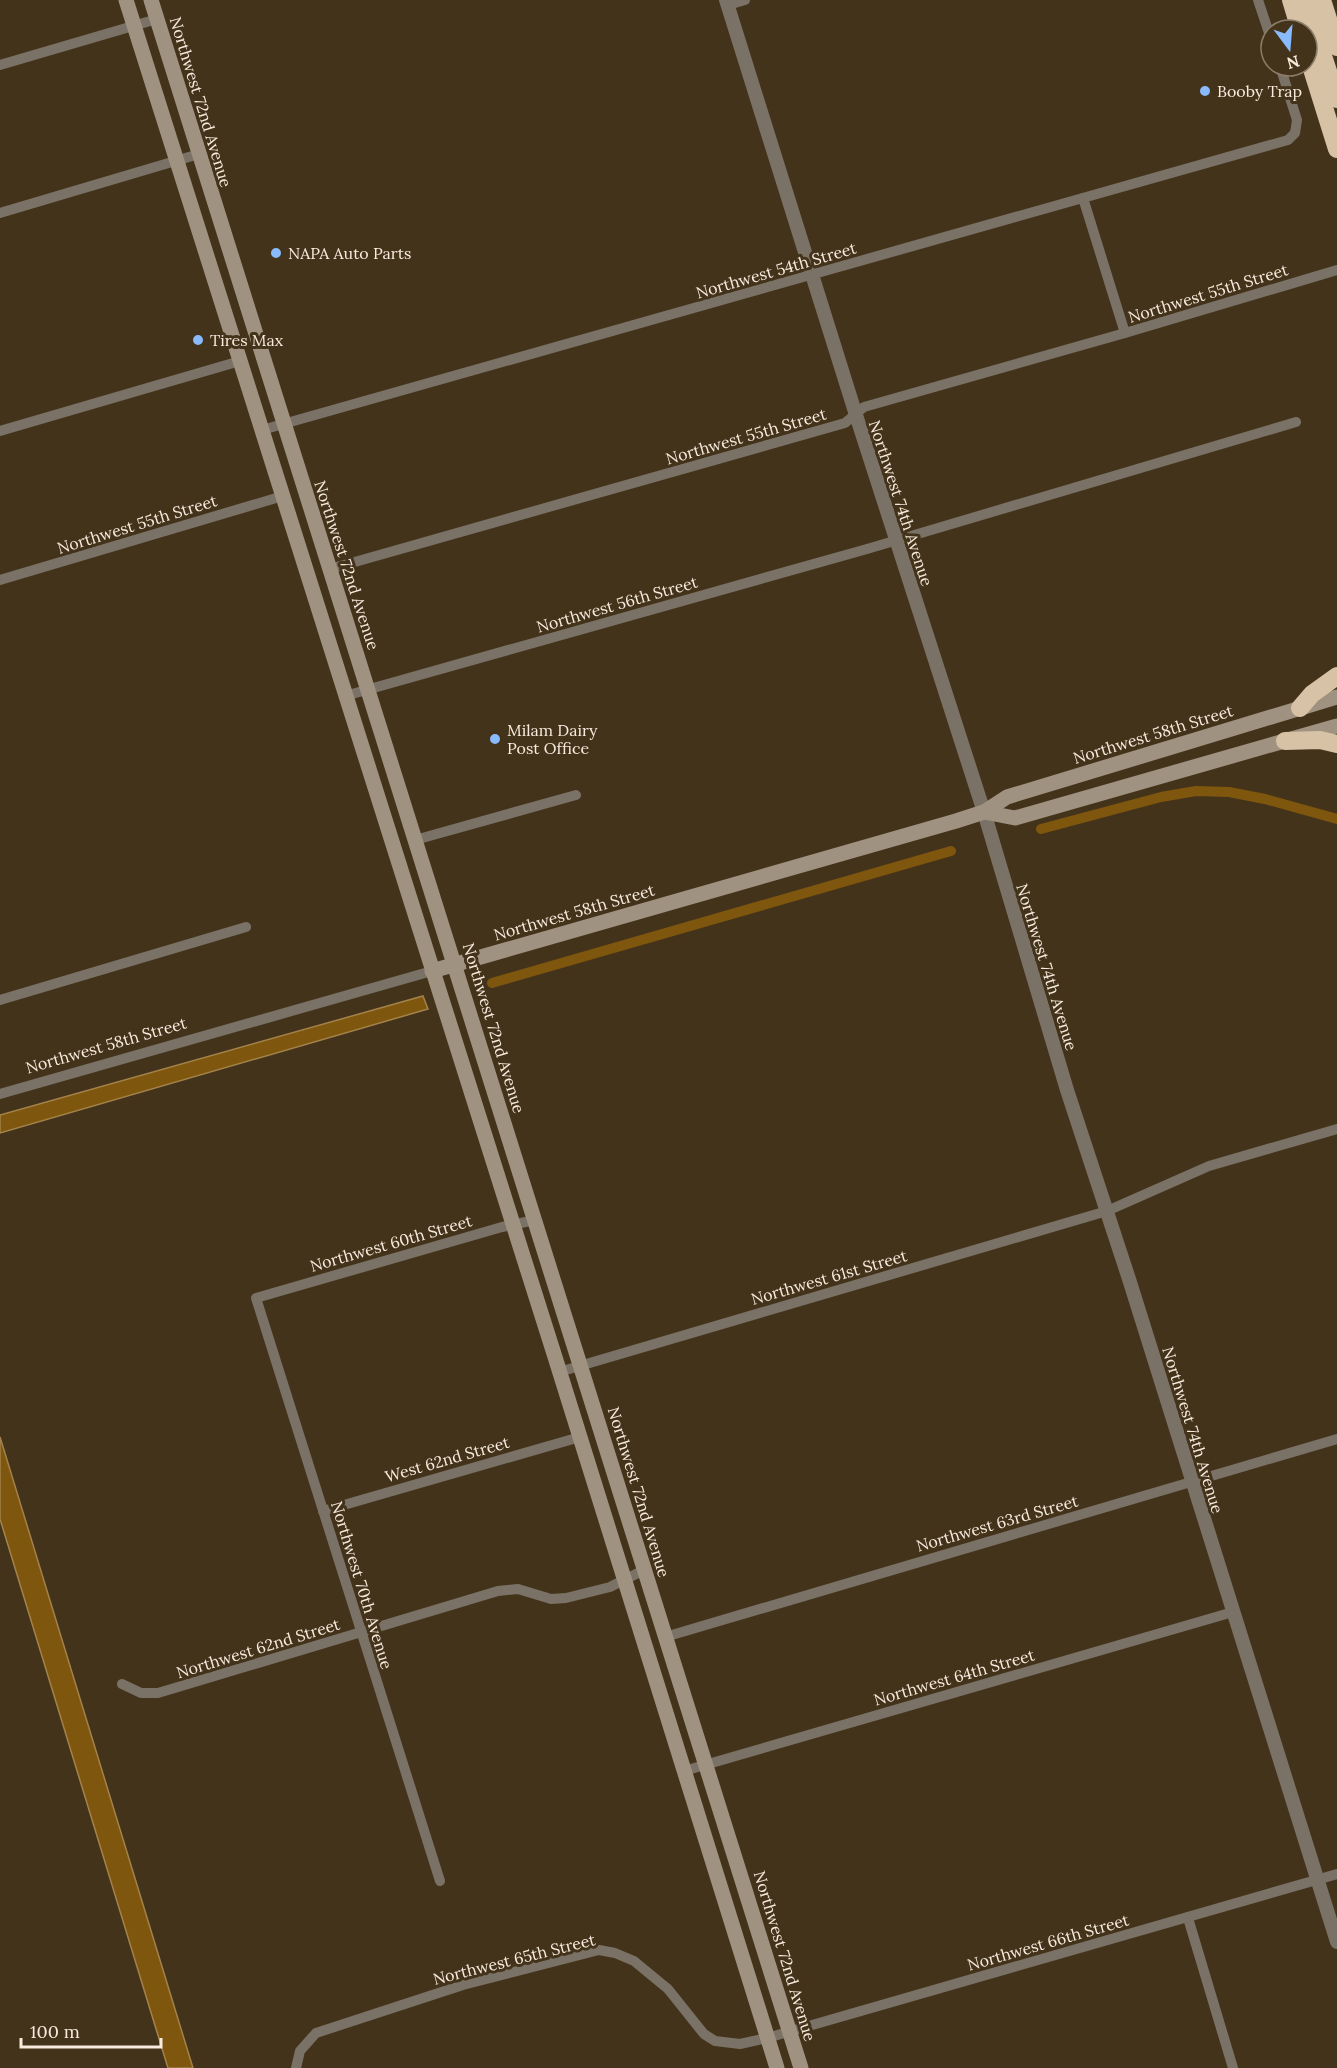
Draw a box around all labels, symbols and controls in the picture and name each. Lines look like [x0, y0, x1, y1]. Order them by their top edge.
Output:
street label: Northwest 72nd Avenue [166, 14, 237, 190]
north arrow [1259, 18, 1319, 78]
text: N [1284, 51, 1302, 74]
place label: Booby Trap [1217, 81, 1302, 101]
marker: Booby Trap [1198, 84, 1212, 98]
street label: Northwest 54th Street [693, 237, 859, 302]
place label: NAPA Auto Parts [288, 243, 411, 263]
marker: NAPA Auto Parts [269, 246, 283, 260]
street label: Northwest 55th Street [1126, 259, 1291, 327]
place label: Tires Max [210, 330, 284, 350]
marker: Tires Max [191, 333, 205, 347]
street label: Northwest 55th Street [663, 403, 829, 468]
street label: Northwest 74th Avenue [865, 417, 937, 589]
street label: Northwest 72nd Avenue [310, 478, 384, 653]
street label: Northwest 55th Street [55, 490, 220, 558]
street label: Northwest 56th Street [534, 571, 701, 637]
street label: Northwest 58th Street [1071, 700, 1236, 768]
place label: Milam Dairy Post Office [507, 720, 598, 758]
marker: Milam Dairy Post Office [488, 732, 502, 746]
street label: Northwest 58th Street [491, 879, 657, 945]
street label: Northwest 74th Avenue [1012, 881, 1082, 1053]
street label: Northwest 72nd Avenue [459, 940, 530, 1116]
street label: Northwest 58th Street [23, 1012, 189, 1078]
street label: Northwest 60th Street [308, 1210, 475, 1276]
street label: Northwest 61st Street [749, 1245, 910, 1309]
street label: Northwest 74th Avenue [1158, 1344, 1228, 1516]
street label: Northwest 72nd Avenue [604, 1404, 675, 1580]
street label: West 62nd Street [382, 1431, 512, 1486]
street label: Northwest 63rd Street [914, 1490, 1081, 1556]
street label: Northwest 70th Avenue [327, 1498, 397, 1672]
street label: Northwest 62nd Street [174, 1613, 343, 1682]
street label: Northwest 64th Street [871, 1644, 1038, 1710]
street label: Northwest 72nd Avenue [750, 1868, 821, 2044]
street label: Northwest 66th Street [965, 1909, 1132, 1975]
street label: Northwest 65th Street [431, 1929, 598, 1989]
scale bar [21, 2011, 160, 2049]
text: 100 m [30, 2020, 80, 2043]

